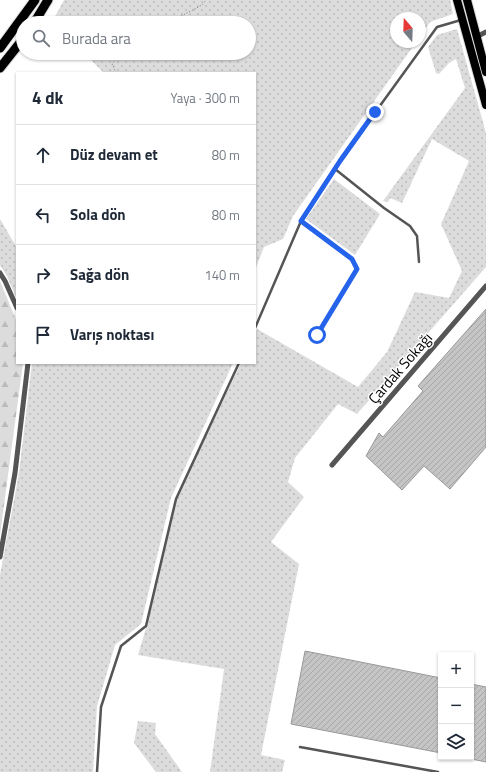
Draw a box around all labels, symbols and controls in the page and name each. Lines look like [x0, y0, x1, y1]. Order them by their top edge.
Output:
north arrow [390, 12, 426, 48]
search box [16, 16, 256, 60]
icon: search [30, 27, 52, 49]
text: Burada ara [62, 27, 131, 50]
text: 4 dk [32, 85, 63, 111]
text: Yaya · 300 m [171, 88, 240, 108]
route end [366, 103, 384, 121]
text: Düz devam et [70, 143, 158, 166]
icon: ahead [32, 144, 54, 166]
text: 80 m [212, 145, 240, 165]
text: Sola dön [70, 203, 126, 226]
icon: left [32, 204, 54, 226]
text: 80 m [212, 205, 240, 225]
text: Sağa dön [70, 263, 129, 286]
icon: right [32, 264, 54, 286]
text: 140 m [204, 265, 240, 285]
text: Varış noktası [70, 323, 154, 346]
icon: arrive [32, 324, 54, 346]
route start [308, 326, 326, 344]
street label: Çardak Sokağı [362, 327, 438, 409]
map controls [438, 652, 474, 760]
button: + [438, 652, 474, 688]
button: − [438, 688, 474, 724]
button: layers [438, 724, 474, 760]

